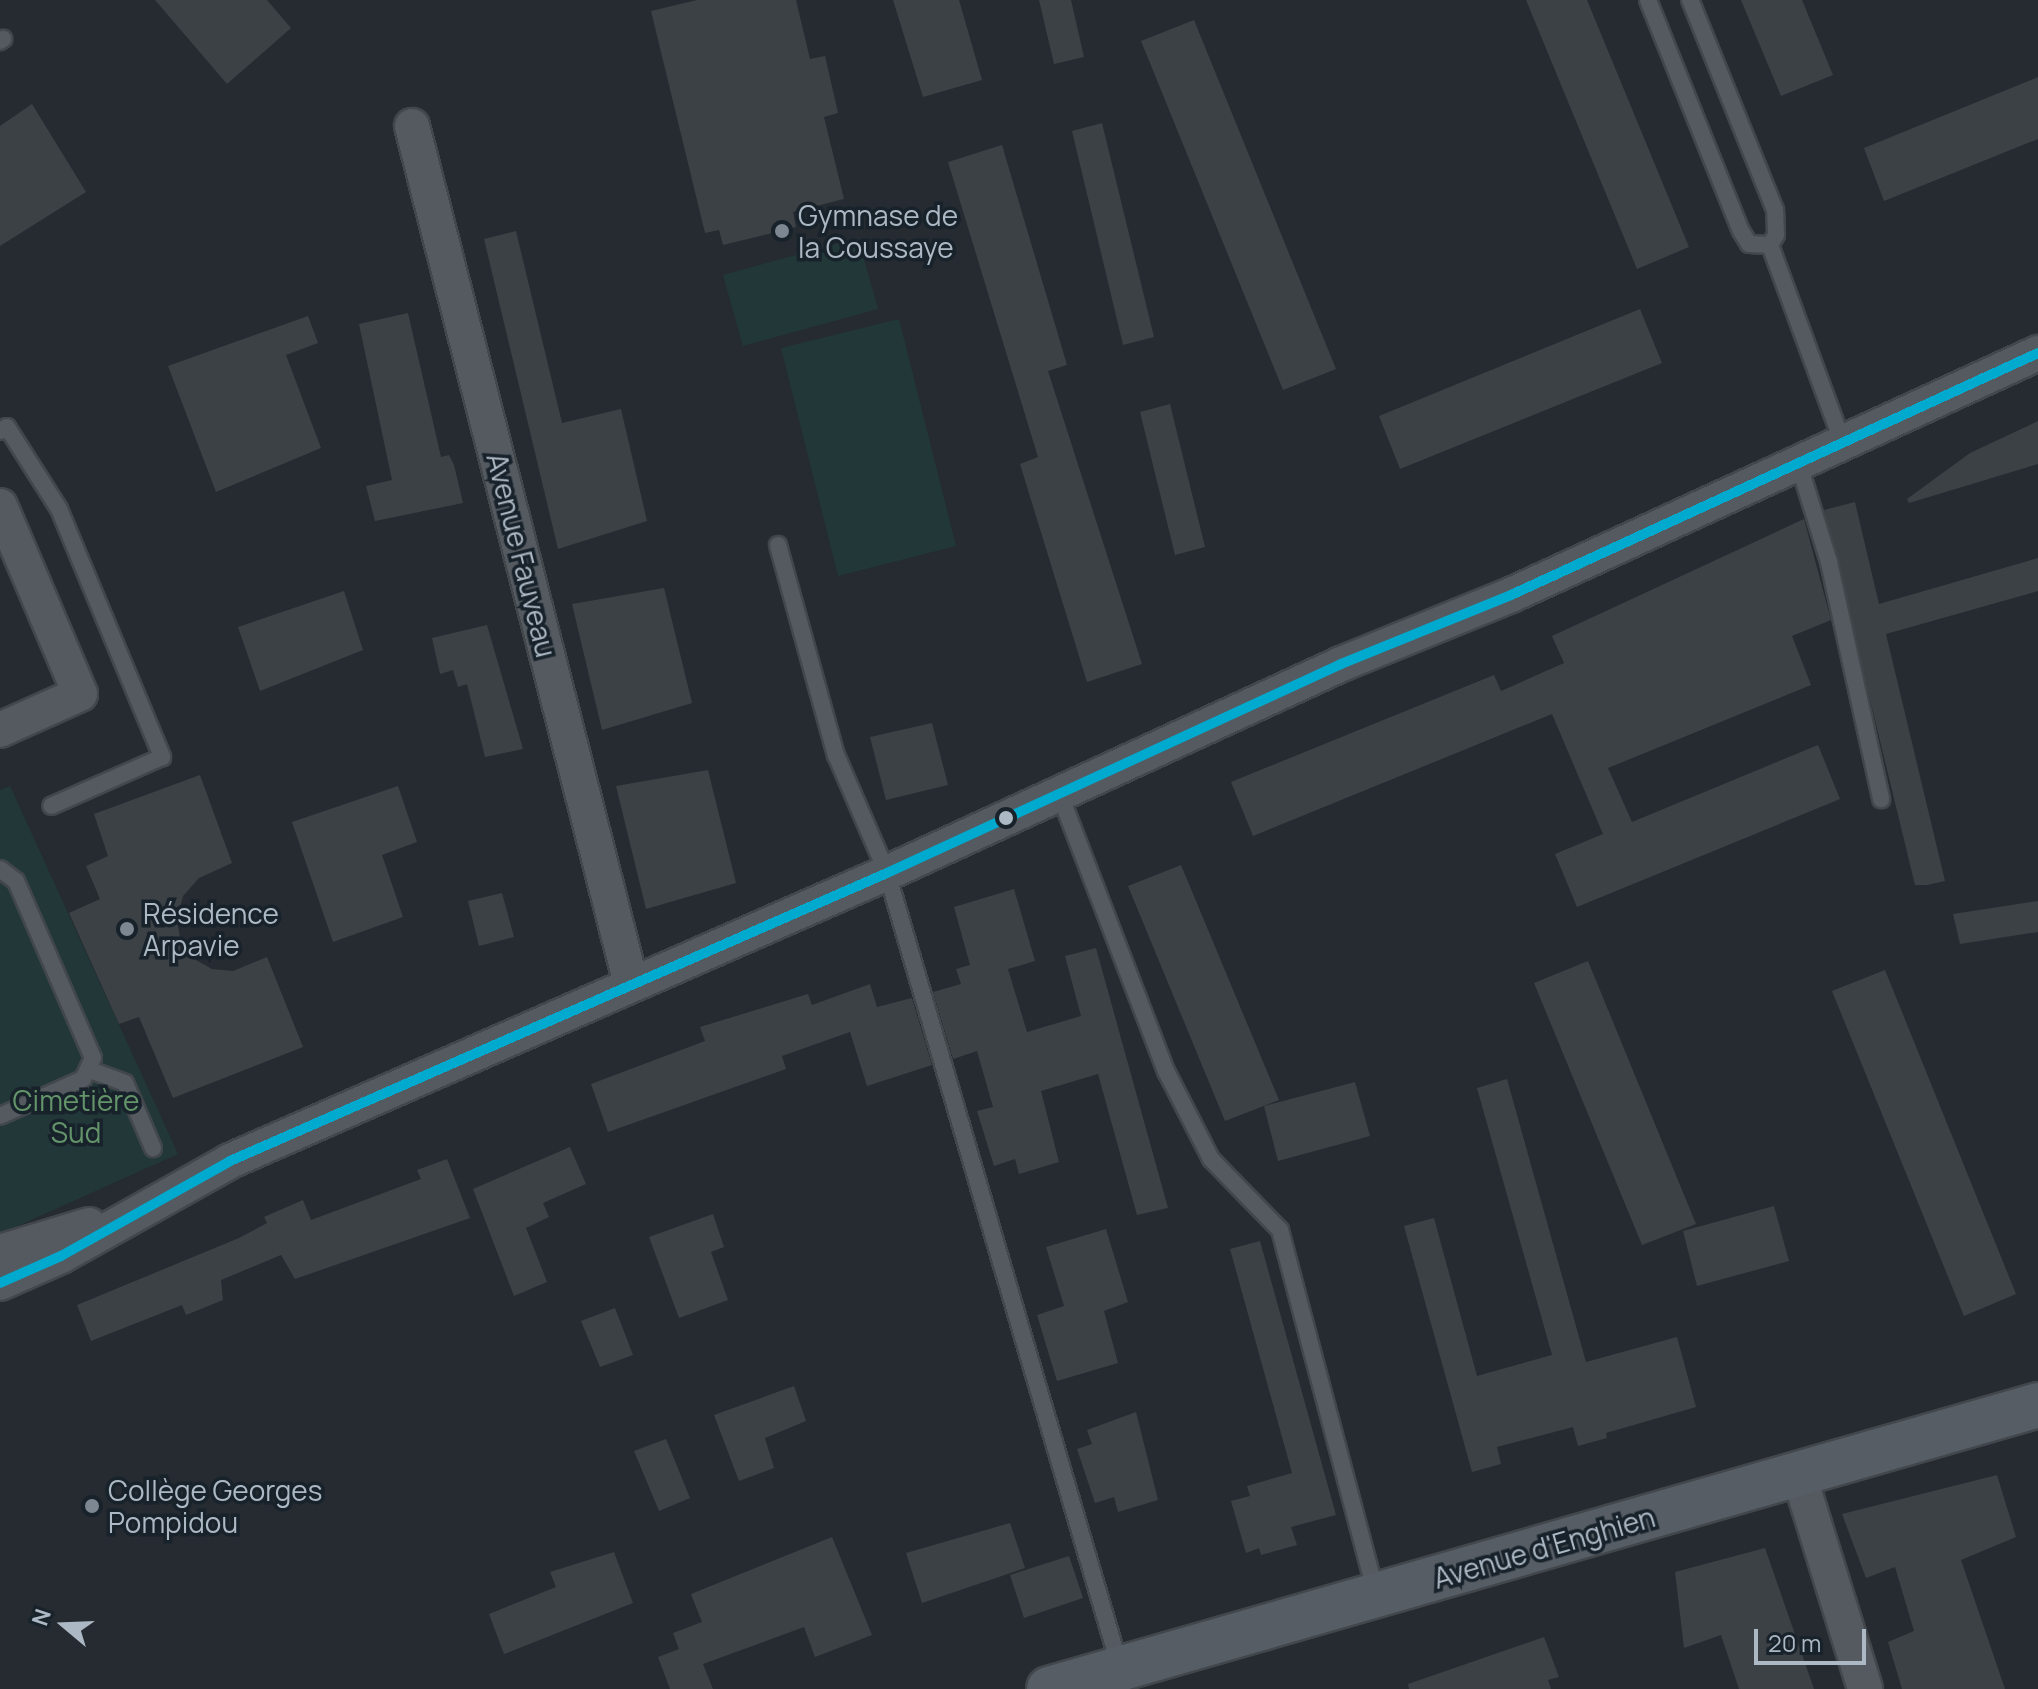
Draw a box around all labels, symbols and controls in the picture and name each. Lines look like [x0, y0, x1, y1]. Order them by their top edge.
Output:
place label: Gymnase de la Coussaye [798, 198, 958, 264]
marker: Gymnase de la Coussaye [773, 222, 791, 240]
street label: Avenue Fauveau [480, 449, 564, 661]
unlabelled marker [998, 810, 1014, 826]
place label: Résidence Arpavie [143, 896, 279, 962]
marker: Résidence Arpavie [118, 920, 136, 938]
park label: Cimetière Sud [13, 1083, 139, 1149]
place label: Collège Georges Pompidou [108, 1473, 322, 1539]
marker: Collège Georges Pompidou [83, 1497, 101, 1515]
street label: Avenue d'Enghien [1429, 1499, 1659, 1595]
north arrow [24, 1585, 104, 1665]
text: N [25, 1605, 58, 1630]
scale bar [1758, 1613, 1870, 1663]
text: 20 m [1768, 1626, 1821, 1659]

